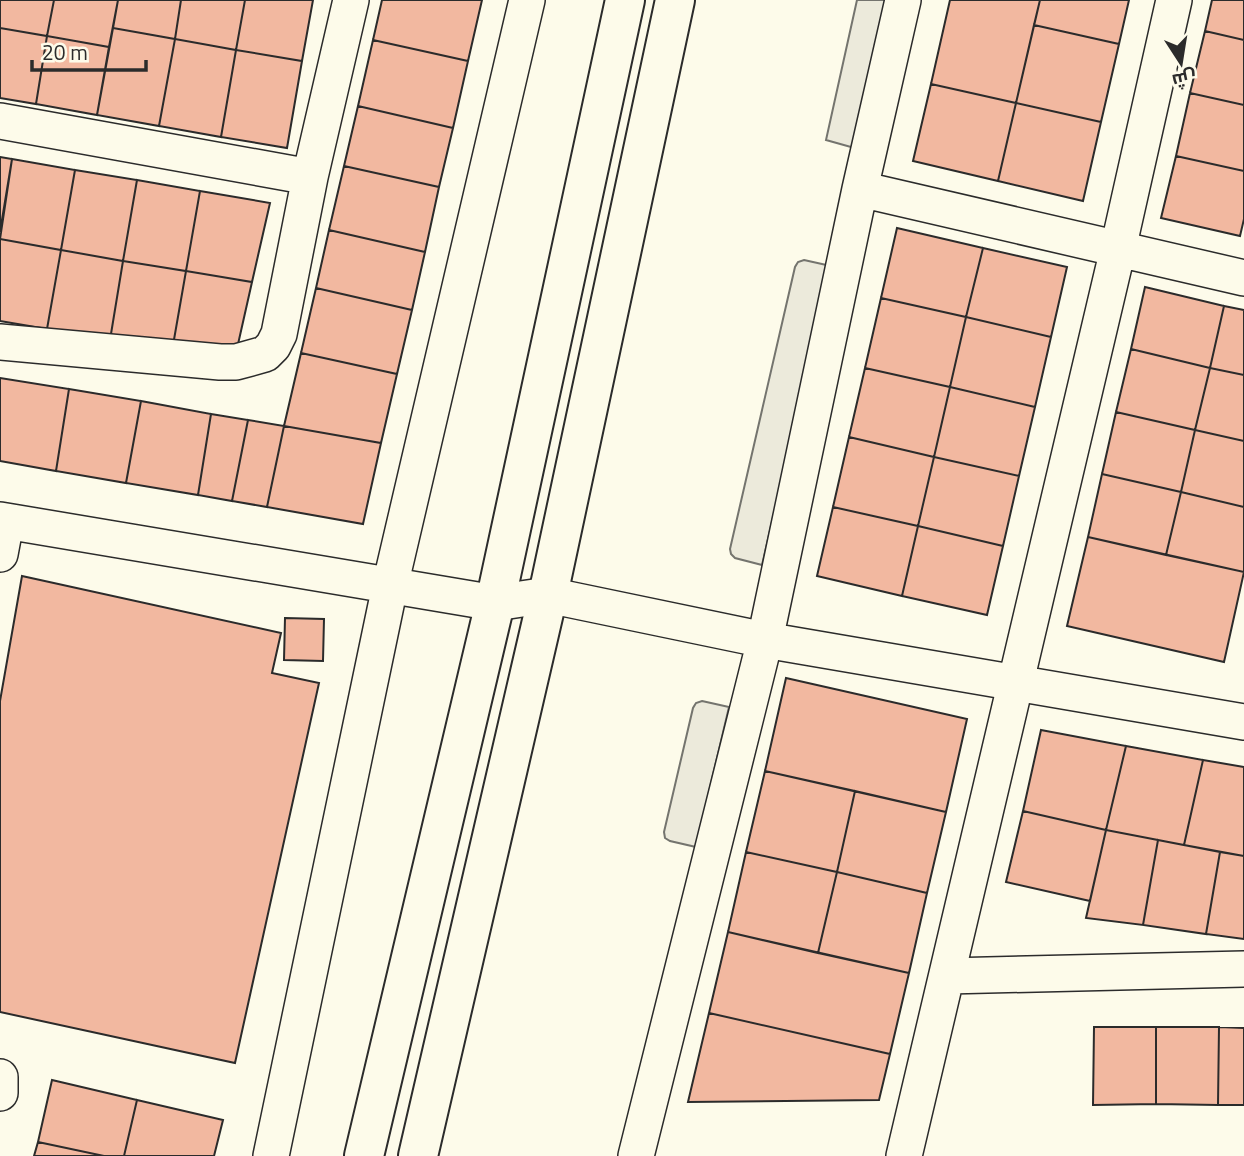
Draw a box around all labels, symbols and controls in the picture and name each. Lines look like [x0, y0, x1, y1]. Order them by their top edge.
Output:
scale bar [32, 28, 145, 72]
north arrow [1146, 28, 1216, 98]
text: 20 m [42, 36, 88, 68]
text: ش [1170, 63, 1200, 97]

